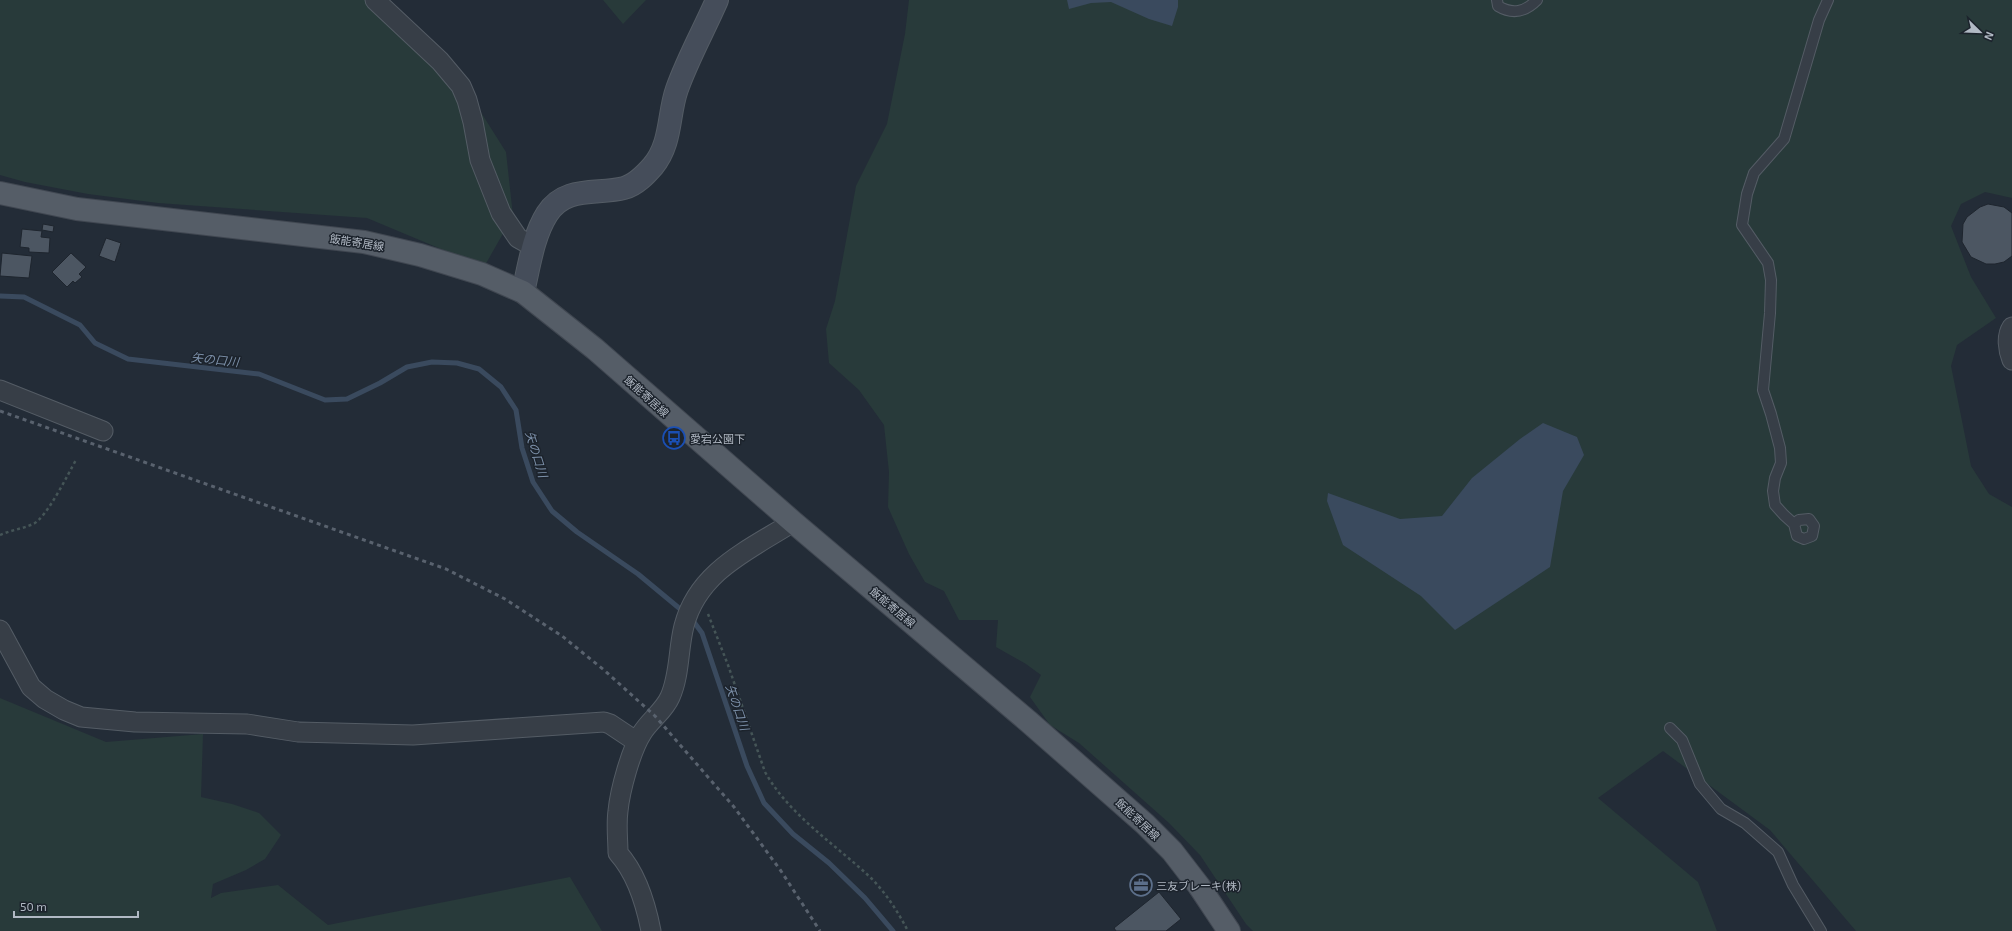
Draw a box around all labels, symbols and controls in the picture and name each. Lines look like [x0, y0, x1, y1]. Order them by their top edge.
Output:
north arrow [1960, 12, 2000, 52]
text: N [1982, 30, 1997, 42]
street label: 飯能寄居線 [329, 231, 385, 253]
water label: 矢の口川 [190, 350, 242, 369]
street label: 飯能寄居線 [622, 373, 672, 419]
bus stop icon: 愛宕公園下 [661, 425, 687, 451]
water label: 矢の口川 [523, 429, 551, 481]
place label: 愛宕公園下 [690, 432, 745, 445]
street label: 飯能寄居線 [868, 584, 918, 630]
water label: 矢の口川 [724, 682, 753, 734]
street label: 飯能寄居線 [1113, 795, 1163, 843]
office icon: 三友ブレーキ(株) [1128, 872, 1154, 898]
place label: 三友ブレーキ(株) [1156, 879, 1241, 892]
scale bar [14, 893, 138, 919]
text: 50 m [20, 899, 47, 913]

